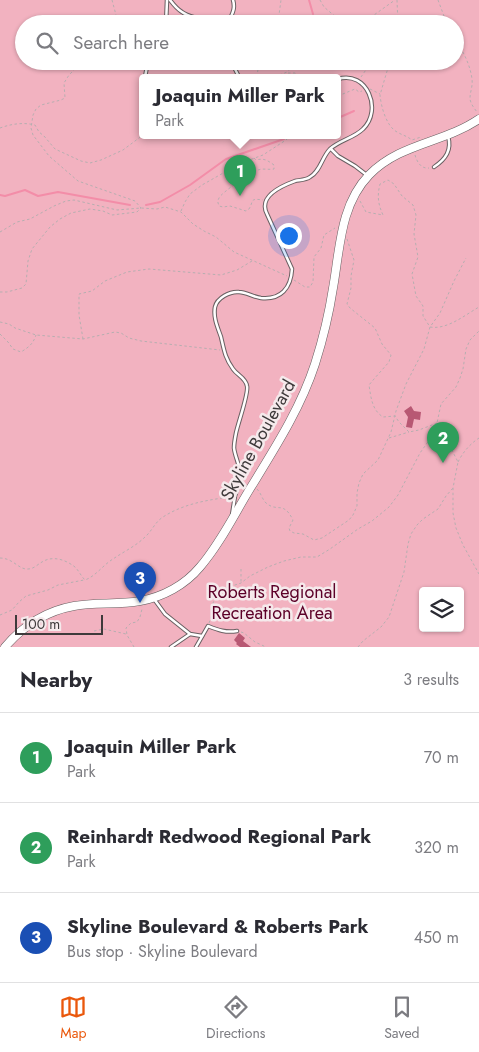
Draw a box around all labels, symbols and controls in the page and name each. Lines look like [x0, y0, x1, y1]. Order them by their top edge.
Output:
search box [15, 15, 464, 70]
icon: search [33, 29, 61, 57]
text: Search here [73, 29, 169, 56]
popup [139, 74, 341, 139]
text: Joaquin Miller Park [155, 82, 325, 109]
text: Park [155, 109, 184, 132]
pin: 1 [224, 155, 256, 196]
your location [276, 223, 302, 249]
street label: Skyline Boulevard [214, 375, 302, 505]
pin: 2 [427, 422, 459, 463]
pin: 3 [124, 562, 156, 603]
park label: Roberts Regional Recreation Area [208, 579, 336, 626]
map controls [419, 587, 464, 632]
button: layers [419, 587, 464, 632]
scale bar [15, 612, 102, 635]
text: 100 m [22, 614, 60, 634]
text: Nearby [20, 665, 92, 695]
text: 3 results [403, 668, 459, 691]
text: Joaquin Miller Park [67, 733, 236, 760]
text: 1 [32, 746, 40, 769]
text: 70 m [424, 746, 459, 769]
text: Park [67, 760, 96, 783]
text: Reinhardt Redwood Regional Park [67, 823, 371, 850]
text: 2 [31, 836, 41, 859]
text: 320 m [414, 836, 459, 859]
text: Park [67, 850, 96, 873]
text: Skyline Boulevard & Roberts Park [67, 913, 368, 940]
text: 3 [31, 926, 41, 949]
text: 450 m [414, 926, 459, 949]
text: Bus stop · Skyline Boulevard [67, 940, 258, 963]
tab: Map [59, 993, 87, 1043]
tab: Directions [206, 993, 265, 1043]
tab: Saved [384, 993, 420, 1043]

